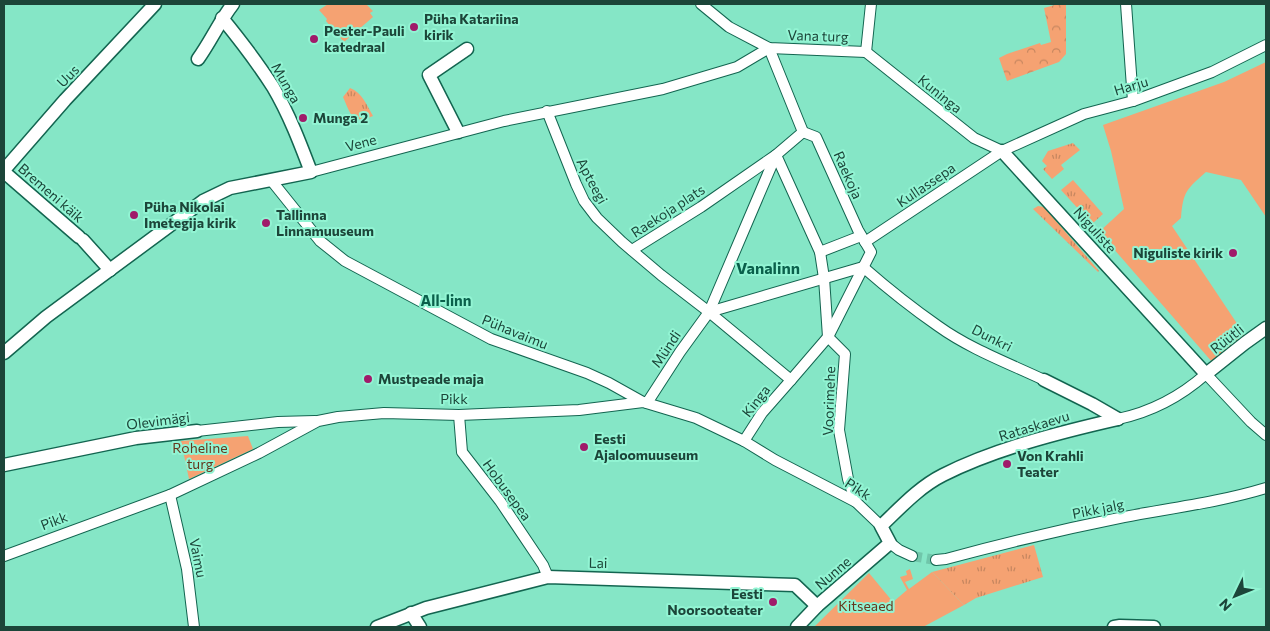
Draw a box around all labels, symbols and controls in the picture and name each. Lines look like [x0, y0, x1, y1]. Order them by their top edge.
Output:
place label: Püha Katariina kirik [424, 10, 519, 43]
marker: Püha Katariina kirik [408, 21, 420, 33]
place label: Peeter-Pauli katedraal [324, 22, 405, 55]
street label: Vana turg [787, 26, 849, 45]
marker: Peeter-Pauli katedraal [308, 33, 320, 45]
street label: Munga [268, 59, 305, 106]
street label: Uus [53, 61, 82, 90]
street label: Kuninga [915, 71, 966, 116]
street label: Harju [1112, 72, 1150, 99]
place label: Munga 2 [313, 109, 368, 126]
marker: Munga 2 [297, 112, 309, 124]
street label: Vene [343, 130, 378, 155]
street label: Raekoja [830, 148, 867, 201]
street label: Apteegi [573, 155, 612, 207]
street label: Bremeni käik [15, 159, 88, 226]
street label: Kullassepa [893, 159, 958, 210]
street label: Raekoja plats [628, 180, 708, 241]
place label: Püha Nikolai Imetegija kirik [144, 198, 236, 231]
street label: Niguliste [1070, 203, 1120, 256]
place label: Tallinna Linnamuuseum [276, 206, 374, 239]
marker: Püha Nikolai Imetegija kirik [128, 209, 140, 221]
marker: Tallinna Linnamuuseum [260, 217, 272, 229]
place label: Niguliste kirik [1133, 244, 1223, 261]
marker: Niguliste kirik [1227, 247, 1239, 259]
district label: Vanalinn [736, 258, 800, 277]
district label: All-linn [421, 291, 471, 309]
street label: Pühavaimu [480, 311, 551, 352]
street label: Dunkri [969, 320, 1015, 355]
street label: Rüütli [1207, 320, 1247, 357]
street label: Mündi [647, 327, 684, 370]
street label: Voorimehe [819, 366, 838, 436]
place label: Mustpeade maja [378, 370, 484, 387]
marker: Mustpeade maja [362, 373, 374, 385]
street label: Kinga [738, 381, 773, 420]
street label: Pikk [440, 390, 468, 407]
street label: Rataskaevu [996, 407, 1071, 444]
street label: Olevimägi [125, 408, 191, 433]
place label: Eesti Ajaloomuuseum [594, 430, 698, 463]
park label: Roheline turg [172, 439, 228, 472]
marker: Eesti Ajaloomuuseum [578, 441, 590, 453]
place label: Von Krahli Teater [1017, 447, 1084, 480]
street label: Hobusepea [479, 456, 535, 524]
marker: Von Krahli Teater [1001, 458, 1013, 470]
street label: Pikk [842, 474, 875, 503]
street label: Pikk jalg [1071, 495, 1126, 522]
street label: Pikk [38, 508, 70, 533]
street label: Vaimu [186, 537, 211, 579]
street label: Nunne [811, 552, 854, 593]
street label: Lai [588, 554, 608, 571]
north arrow [1210, 571, 1260, 621]
place label: Eesti Noorsooteater [667, 585, 763, 618]
marker: Eesti Noorsooteater [767, 596, 779, 608]
text: N [1215, 596, 1235, 615]
park label: Kitseaed [838, 597, 894, 614]

